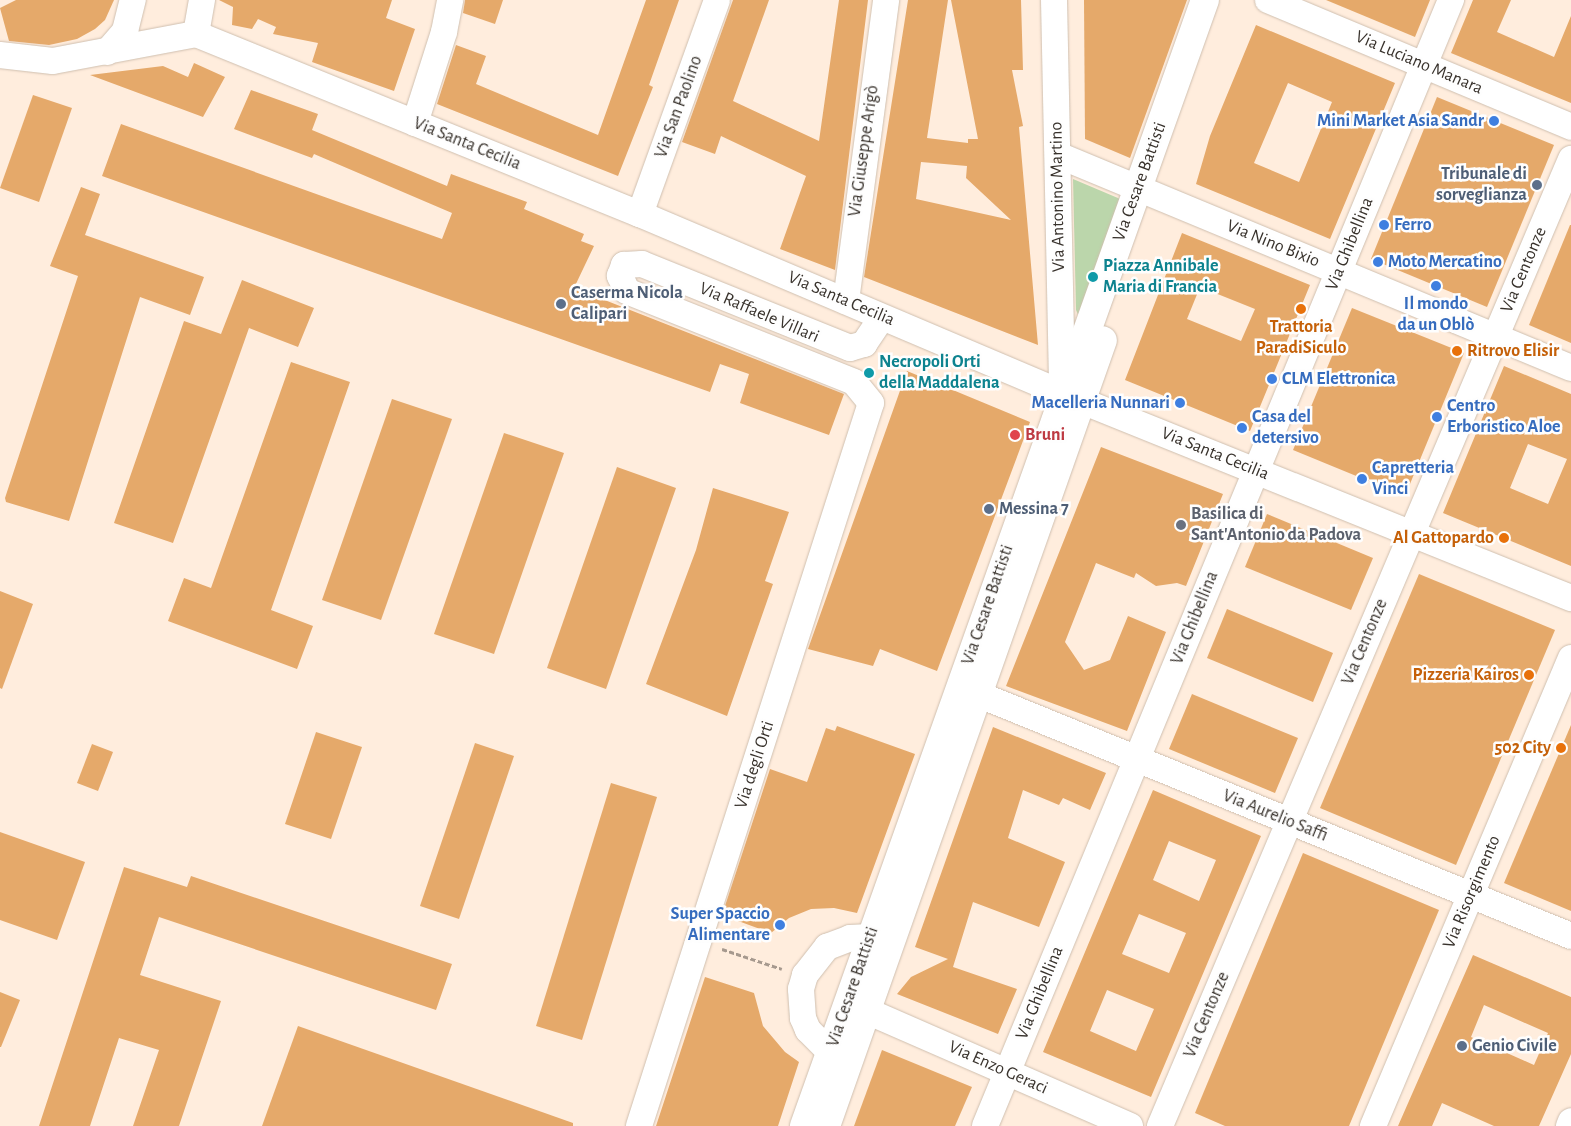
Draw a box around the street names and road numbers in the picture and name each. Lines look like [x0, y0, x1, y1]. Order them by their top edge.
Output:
street label: Via Luciano Manara [1352, 26, 1486, 100]
street label: Via San Paolino [651, 53, 707, 161]
street label: Via Giuseppe Arigò [844, 84, 884, 218]
street label: Via Santa Cecilia [410, 113, 524, 175]
street label: Via Cesare Battisti [1108, 119, 1172, 245]
street label: Via Antonino Martino [1046, 122, 1070, 272]
street label: Via Ghibellina [1322, 194, 1378, 294]
street label: Via Nino Bixio [1223, 216, 1323, 272]
street label: Via Centonze [1496, 224, 1552, 316]
street label: Via Santa Cecilia [784, 267, 898, 331]
street label: Via Raffaele Villari [696, 278, 822, 348]
street label: Via Santa Cecilia [1158, 423, 1272, 485]
street label: Via Cesare Battisti [957, 542, 1019, 668]
street label: Via Ghibellina [1167, 568, 1223, 668]
street label: Via Centonze [1337, 596, 1393, 688]
street label: Via degli Orti [731, 718, 779, 812]
street label: Via Aurelio Saffi [1219, 785, 1331, 847]
street label: Via Risorgimento [1438, 832, 1506, 952]
street label: Via Cesare Battisti [822, 924, 884, 1050]
street label: Via Ghibellina [1012, 943, 1068, 1043]
street label: Via Centonze [1179, 969, 1235, 1061]
street label: Via Enzo Geraci [945, 1036, 1051, 1100]

